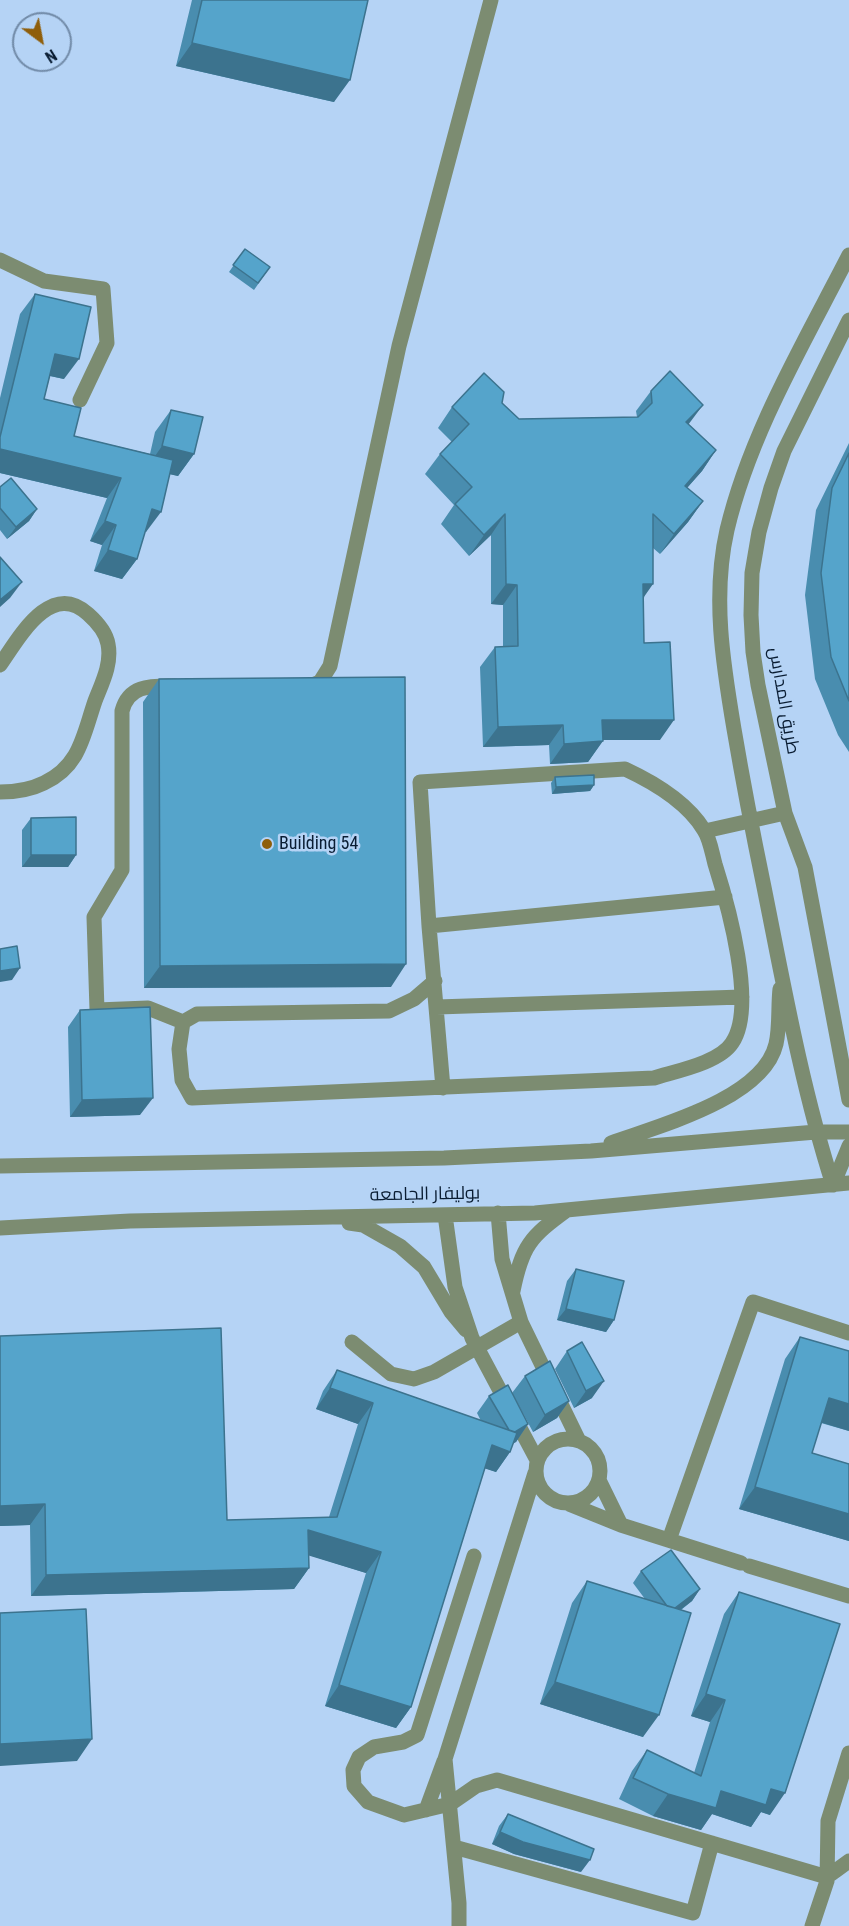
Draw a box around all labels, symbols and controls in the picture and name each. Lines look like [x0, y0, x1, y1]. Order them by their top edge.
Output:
north arrow [12, 12, 72, 72]
text: N [42, 45, 60, 67]
street label: طريق المدارس [763, 646, 803, 756]
place label: Building 54 [279, 833, 358, 855]
marker: Building 54 [260, 837, 274, 851]
street label: بوليفار الجامعة [370, 1183, 480, 1207]

